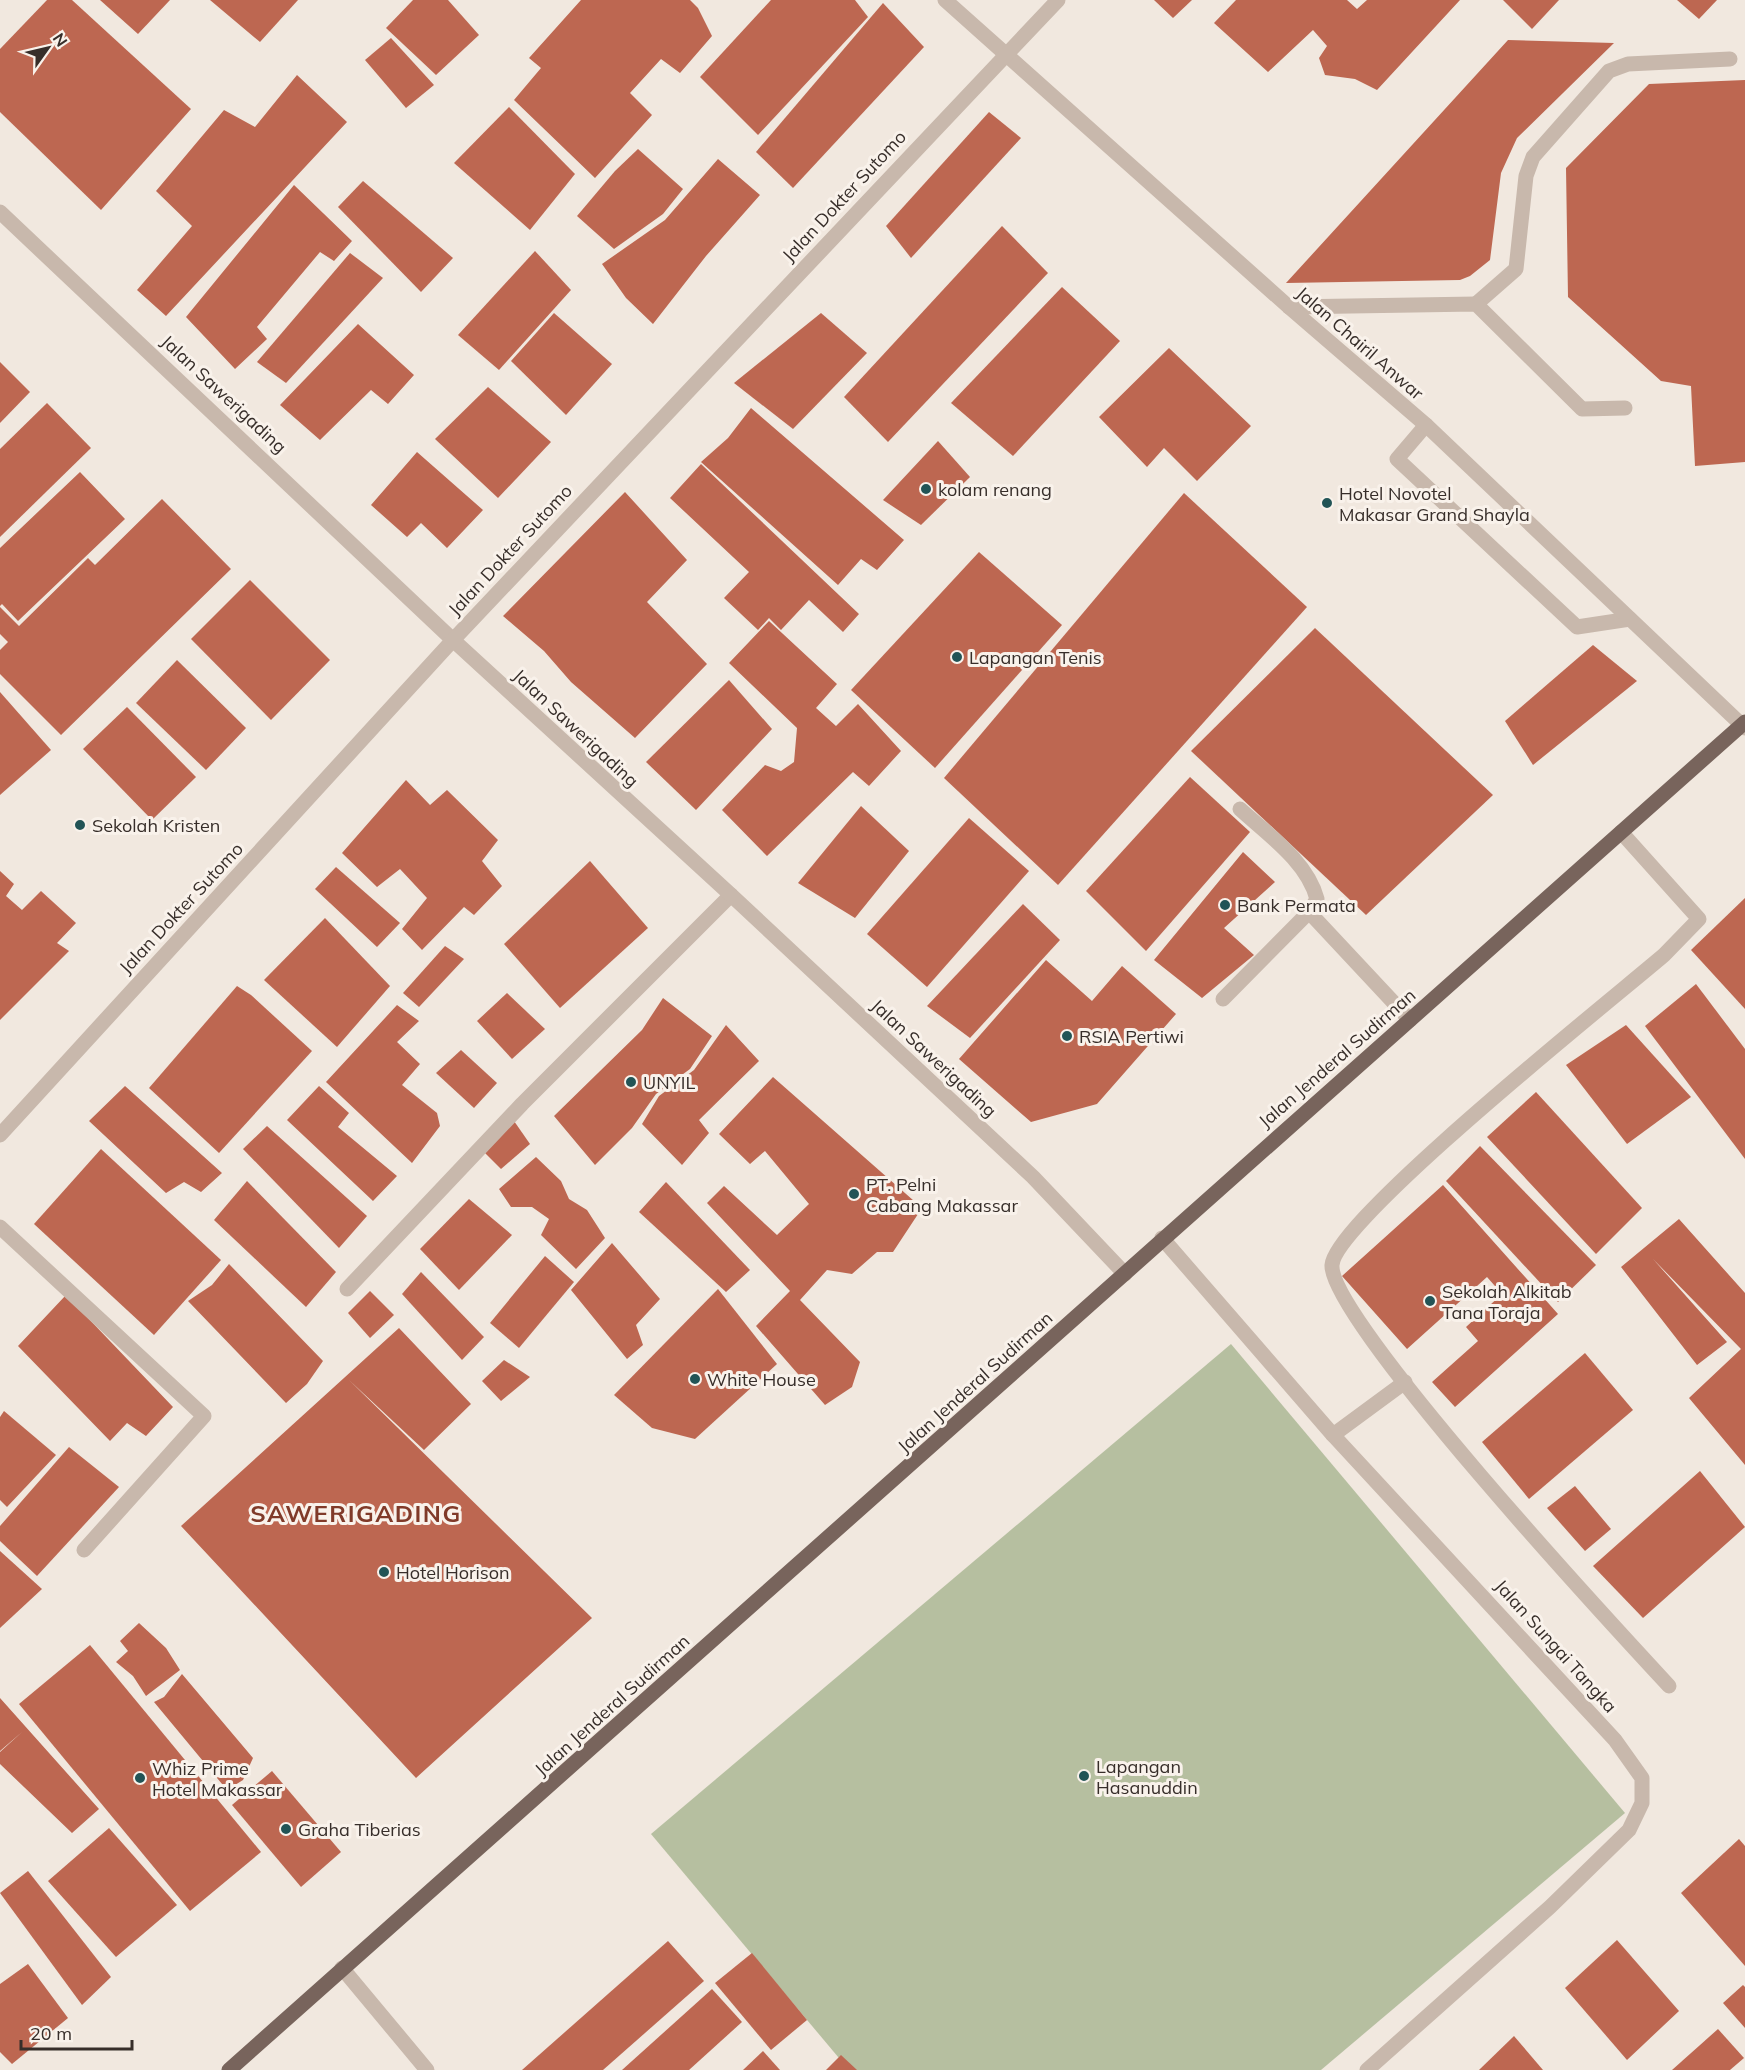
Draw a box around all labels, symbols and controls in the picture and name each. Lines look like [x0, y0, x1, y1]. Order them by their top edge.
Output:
north arrow [18, 18, 78, 78]
text: N [49, 29, 72, 50]
street label: Jalan Dokter Sutomo [777, 126, 911, 266]
street label: Jalan Chairil Anwar [1292, 281, 1429, 405]
street label: Jalan Sawerigading [156, 330, 292, 458]
place label: kolam renang [938, 478, 1052, 501]
street label: Jalan Dokter Sutomo [443, 480, 577, 620]
marker: kolam renang [919, 482, 933, 496]
place label: Hotel Novotel Makasar Grand Shayla [1339, 482, 1530, 526]
marker: Hotel Novotel Makasar Grand Shayla [1320, 496, 1334, 510]
place label: Lapangan Tenis [969, 646, 1102, 669]
marker: Lapangan Tenis [950, 650, 964, 664]
street label: Jalan Sawerigading [508, 664, 644, 792]
place label: Sekolah Kristen [92, 814, 220, 837]
marker: Sekolah Kristen [73, 818, 87, 832]
street label: Jalan Dokter Sutomo [114, 838, 248, 978]
place label: Bank Permata [1237, 894, 1356, 917]
marker: Bank Permata [1218, 898, 1232, 912]
street label: Jalan Jenderal Sudirman [1254, 984, 1420, 1132]
street label: Jalan Sawerigading [866, 994, 1002, 1122]
place label: RSIA Pertiwi [1079, 1025, 1184, 1048]
marker: RSIA Pertiwi [1060, 1029, 1074, 1043]
place label: UNYIL [643, 1071, 695, 1094]
marker: UNYIL [624, 1075, 638, 1089]
place label: PT. Pelni Cabang Makassar [866, 1173, 1018, 1217]
marker: PT. Pelni Cabang Makassar [847, 1187, 861, 1201]
place label: Sekolah Alkitab Tana Toraja [1442, 1280, 1572, 1324]
marker: Sekolah Alkitab Tana Toraja [1423, 1294, 1437, 1308]
street label: Jalan Jenderal Sudirman [893, 1306, 1057, 1458]
place label: White House [707, 1368, 816, 1391]
marker: White House [688, 1372, 702, 1386]
district label: SAWERIGADING [250, 1498, 462, 1528]
place label: Hotel Horison [396, 1561, 510, 1584]
marker: Hotel Horison [377, 1565, 391, 1579]
street label: Jalan Sungai Tangka [1490, 1575, 1622, 1717]
street label: Jalan Jenderal Sudirman [530, 1629, 694, 1781]
place label: Lapangan Hasanuddin [1096, 1755, 1198, 1799]
place label: Whiz Prime Hotel Makassar [152, 1757, 283, 1801]
marker: Lapangan Hasanuddin [1077, 1769, 1091, 1783]
marker: Whiz Prime Hotel Makassar [133, 1771, 147, 1785]
place label: Graha Tiberias [298, 1818, 421, 1841]
marker: Graha Tiberias [279, 1822, 293, 1836]
scale bar [21, 2013, 132, 2051]
text: 20 m [30, 2022, 72, 2045]

